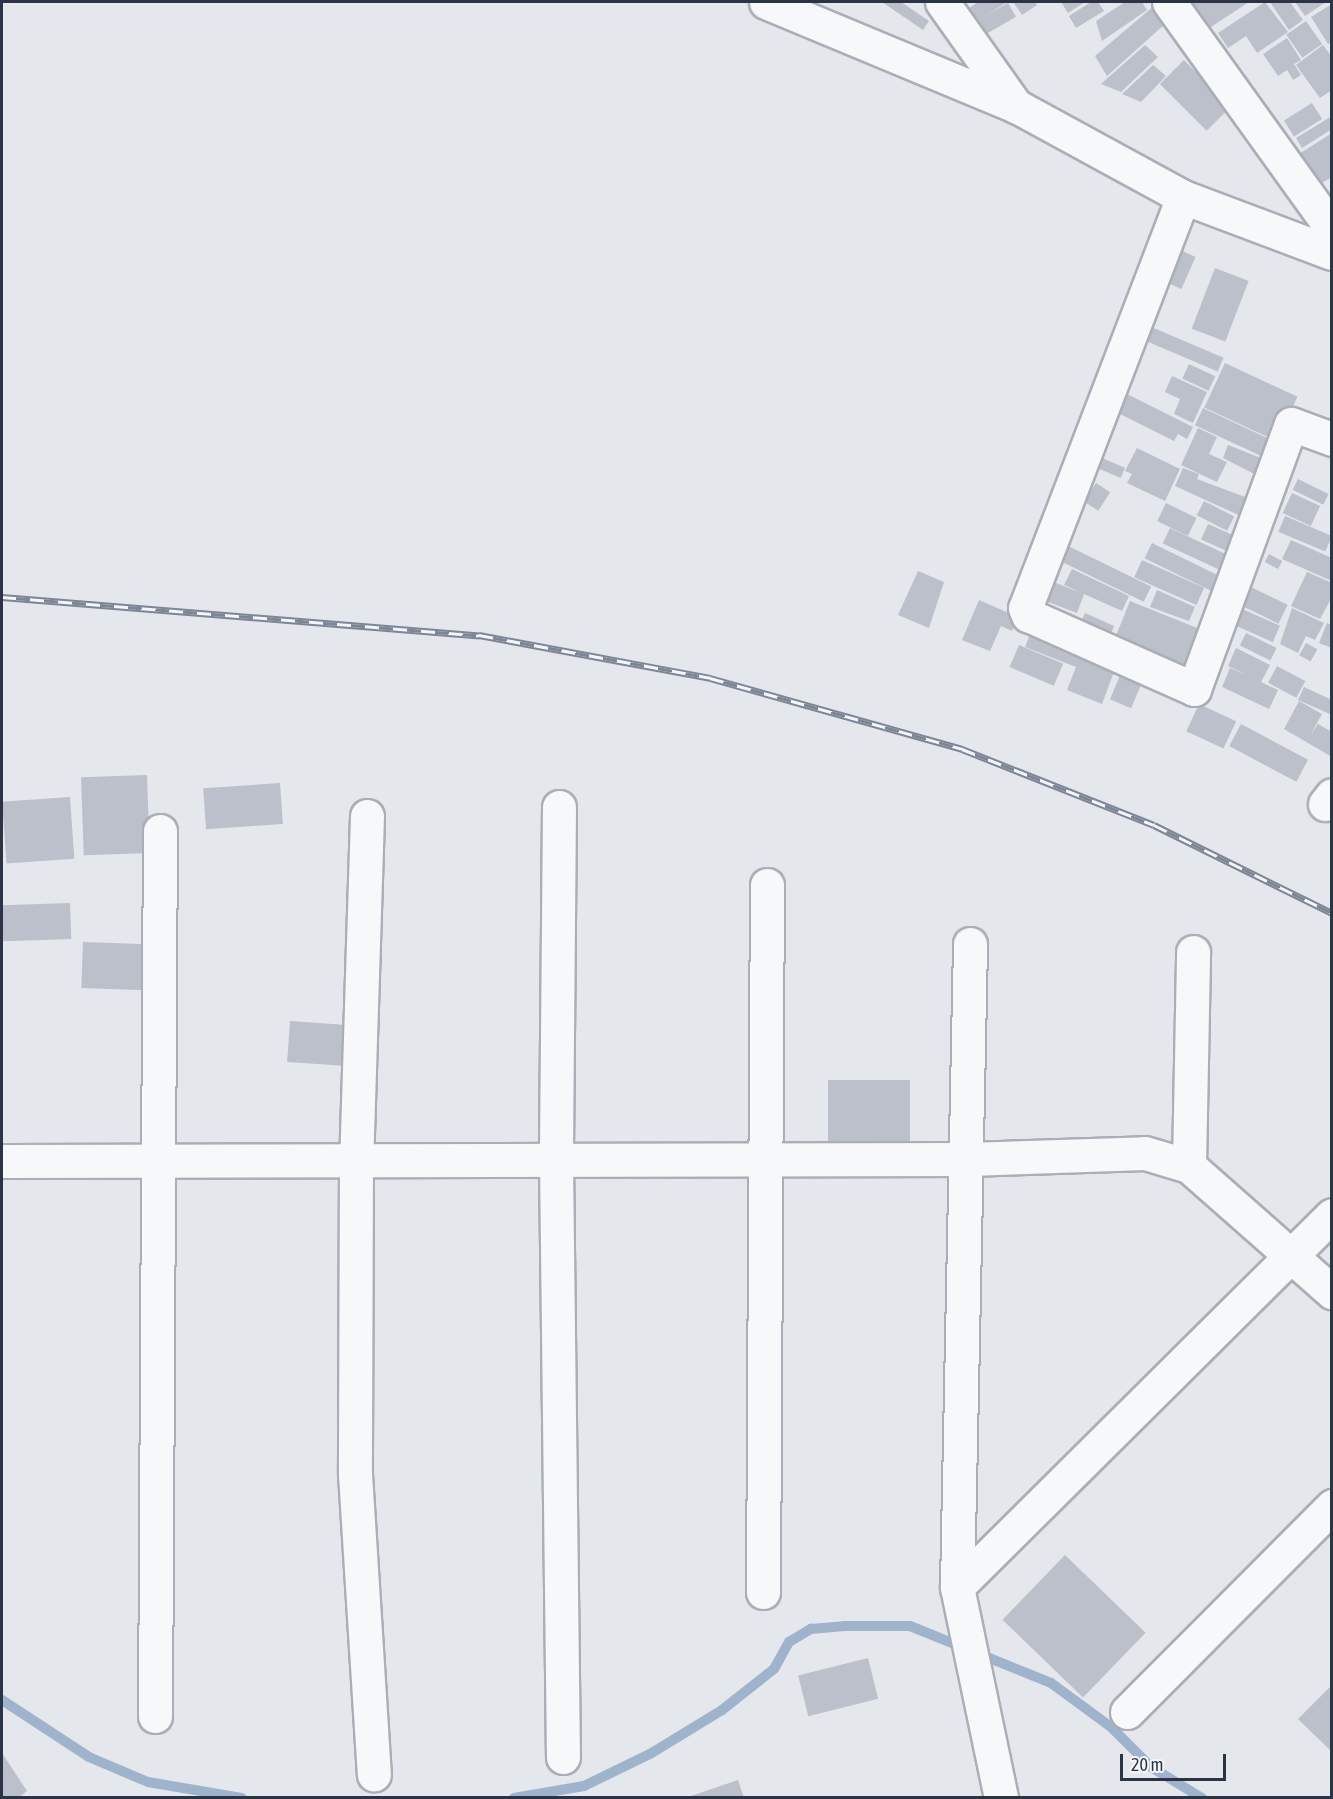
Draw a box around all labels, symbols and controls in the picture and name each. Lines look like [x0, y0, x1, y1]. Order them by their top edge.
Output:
scale bar [1123, 1742, 1230, 1780]
text: 20 m [1131, 1754, 1163, 1775]

